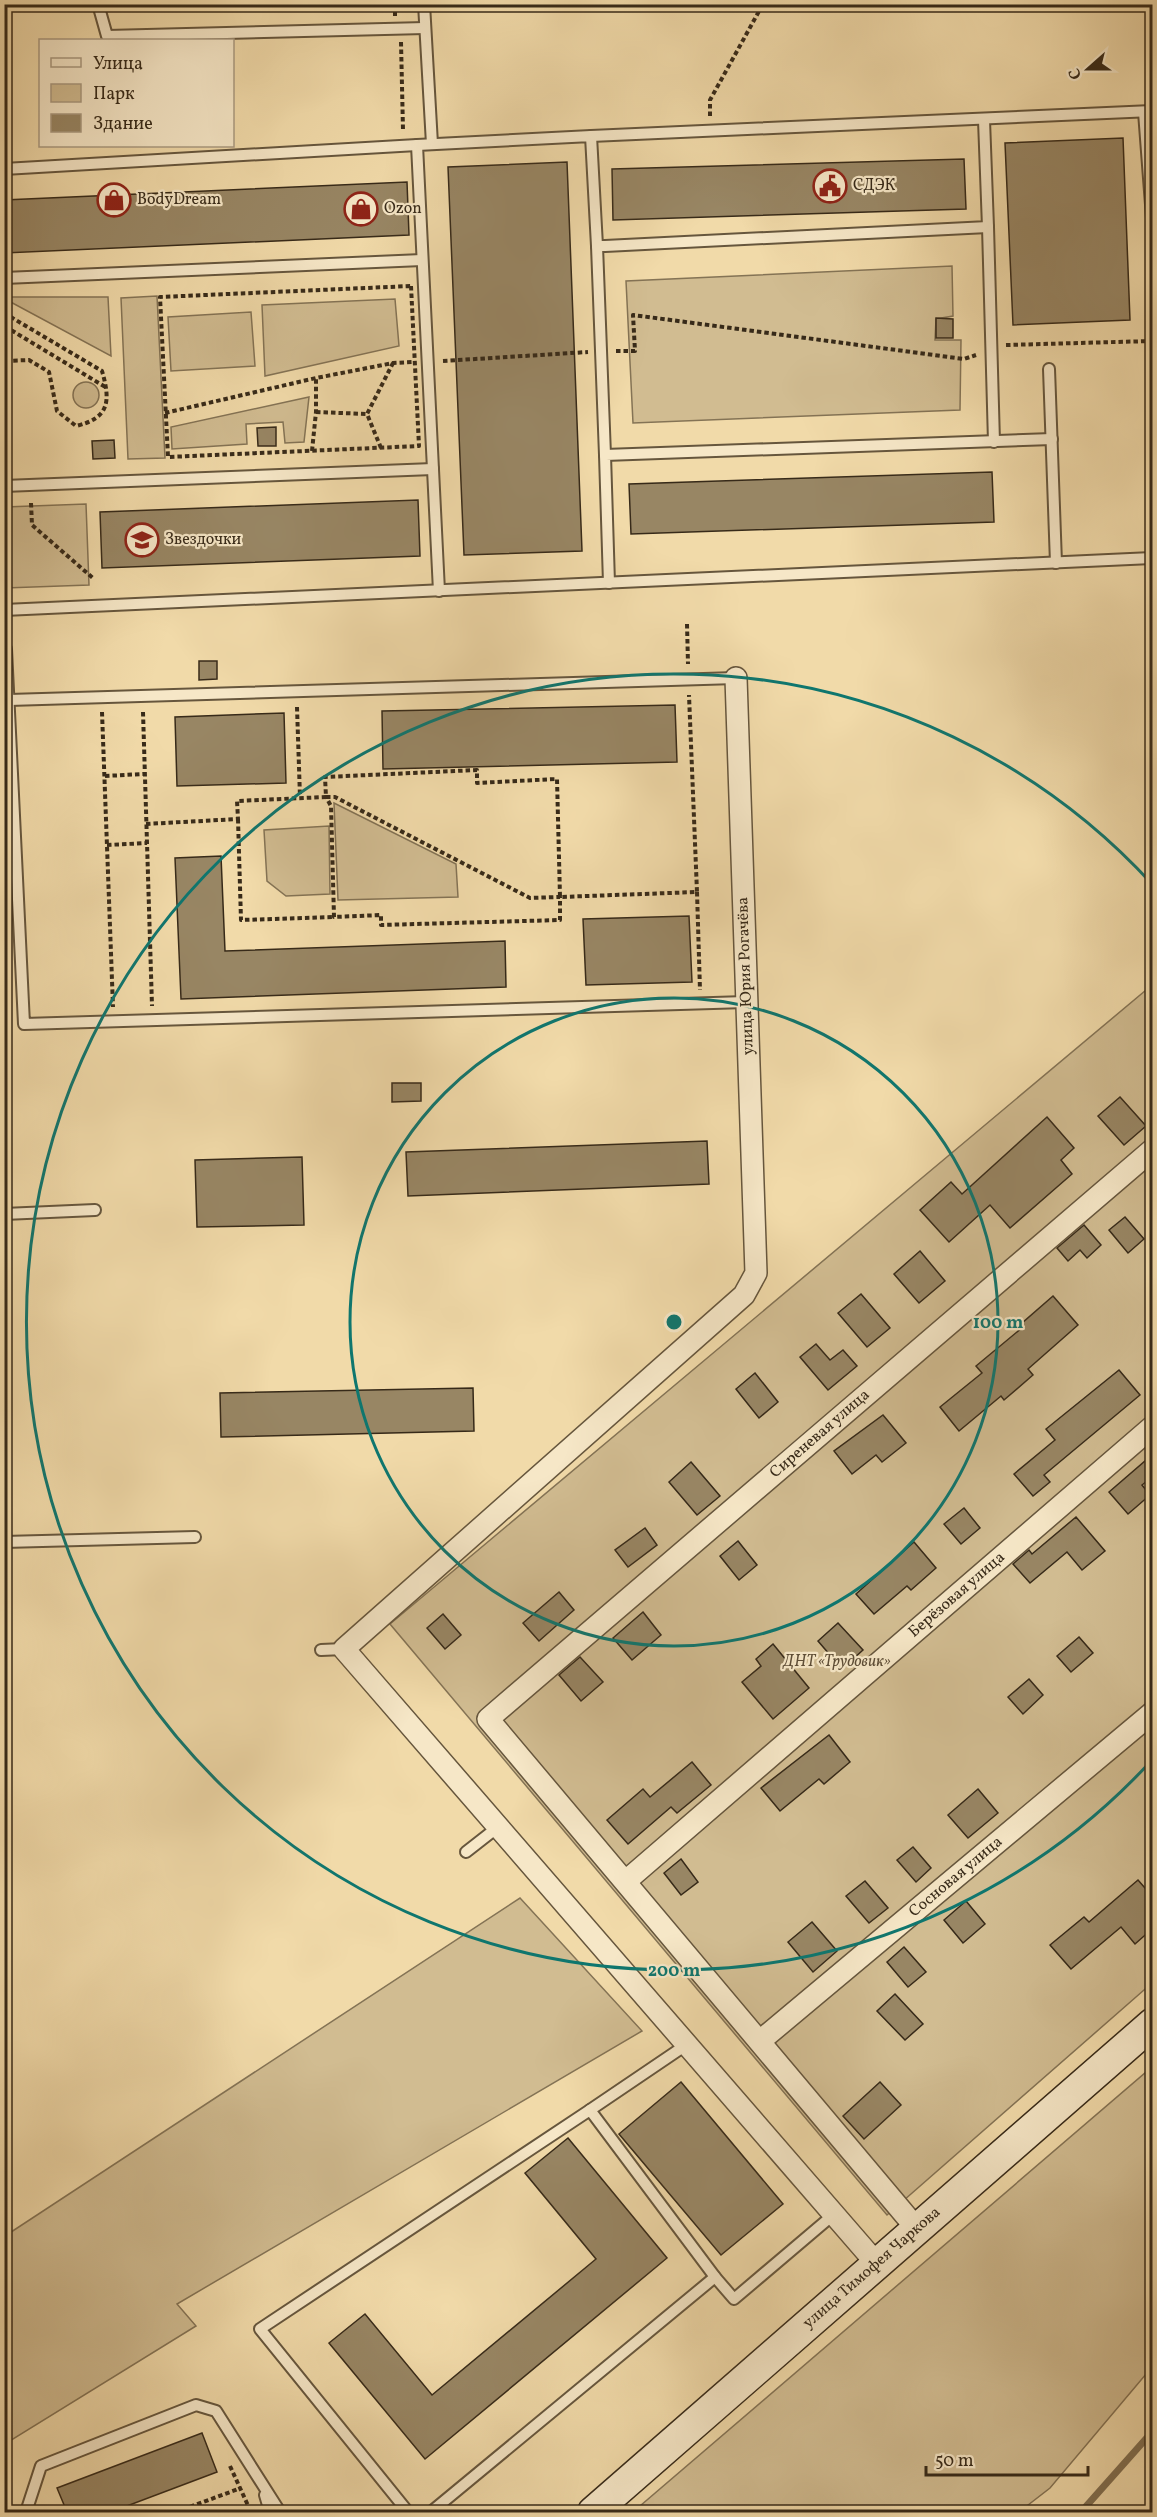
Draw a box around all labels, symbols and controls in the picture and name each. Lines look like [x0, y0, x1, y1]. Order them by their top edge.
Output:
legend [39, 39, 234, 147]
north arrow [1058, 39, 1118, 99]
text: Улица [93, 52, 143, 77]
text: С [1064, 65, 1088, 82]
text: Парк [93, 82, 135, 107]
text: Здание [93, 112, 153, 137]
public building icon: СДЭК [812, 168, 848, 204]
place label: СДЭК [853, 175, 896, 197]
shop icon: BodyDream [96, 182, 132, 218]
place label: BodyDream [137, 189, 221, 211]
shop icon: Ozon [343, 191, 379, 227]
place label: Ozon [384, 198, 422, 220]
school or university icon: Звездочки [124, 522, 160, 558]
place label: Звездочки [165, 529, 241, 551]
street label: улица Юрия Рогачёва [732, 896, 760, 1056]
text: 100 m [973, 1311, 1023, 1336]
centre of rings [664, 1312, 684, 1332]
street label: Сиреневая улица [765, 1384, 875, 1484]
street label: Берёзовая улица [904, 1547, 1010, 1643]
park label: ДНТ «Трудовик» [782, 1651, 891, 1673]
street label: Сосновая улица [904, 1831, 1008, 1923]
text: 200 m [648, 1959, 700, 1984]
street label: улица Тимофея Чаркова [798, 2202, 946, 2334]
scale bar [926, 2439, 1088, 2477]
text: 50 m [935, 2449, 974, 2474]

